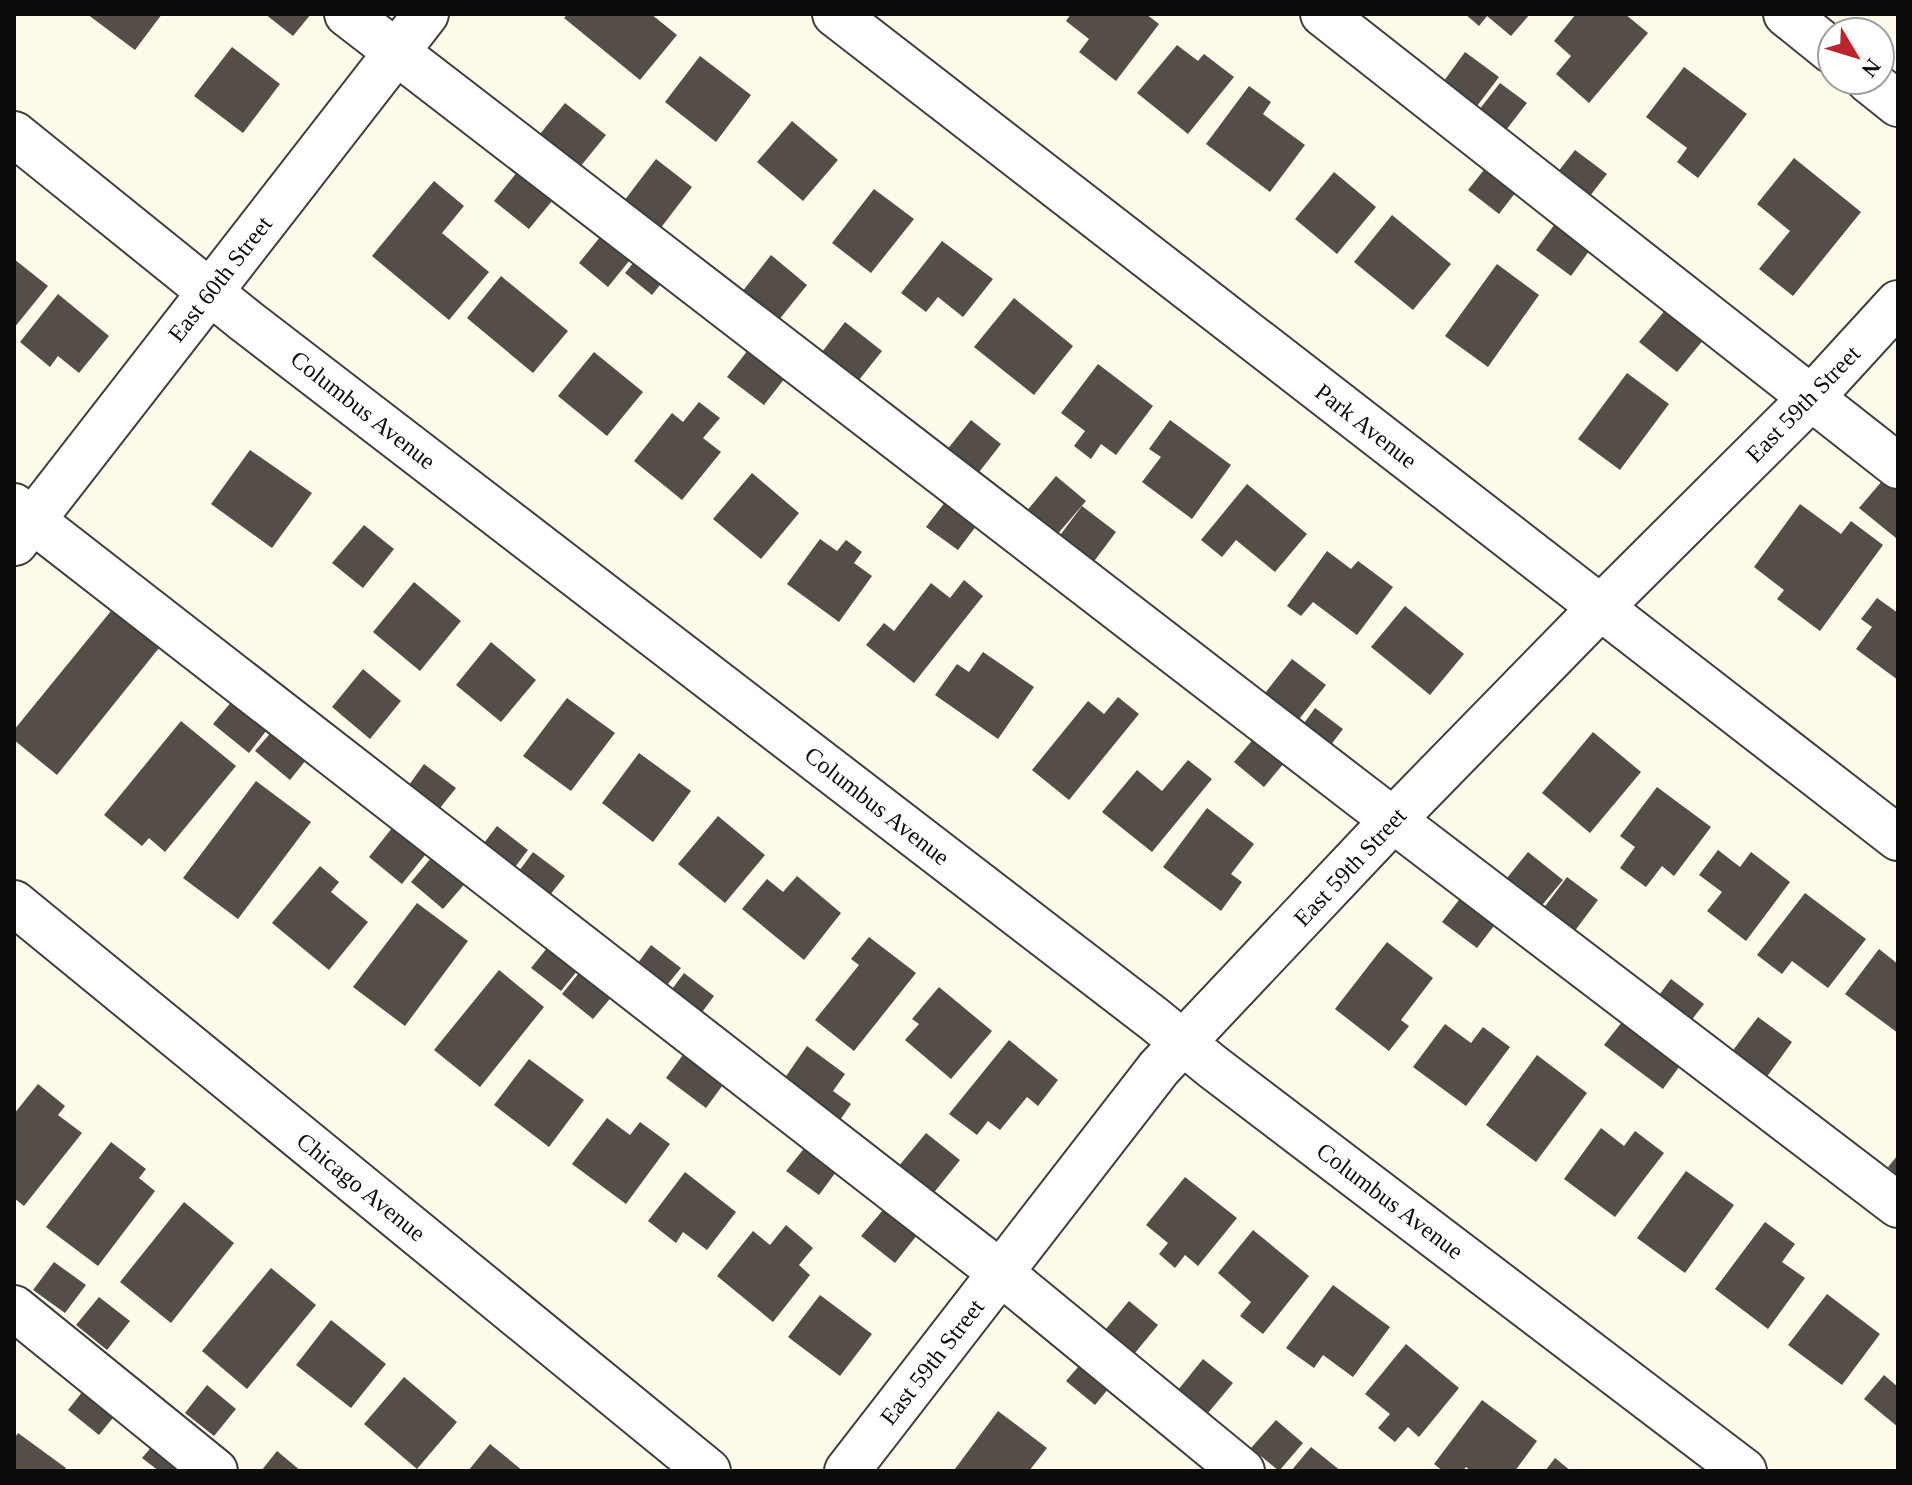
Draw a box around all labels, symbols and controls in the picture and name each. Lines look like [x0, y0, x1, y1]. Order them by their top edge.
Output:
north arrow [1816, 16, 1896, 96]
text: N [1857, 54, 1886, 82]
street label: East 60th Street [163, 211, 277, 347]
street label: East 59th Street [1741, 340, 1865, 468]
street label: Columbus Avenue [286, 346, 440, 474]
street label: Park Avenue [1310, 378, 1422, 474]
street label: Columbus Avenue [800, 742, 954, 870]
street label: East 59th Street [1289, 802, 1412, 931]
street label: Chicago Avenue [292, 1127, 430, 1247]
street label: Columbus Avenue [1312, 1138, 1468, 1264]
street label: East 59th Street [875, 1294, 989, 1430]

